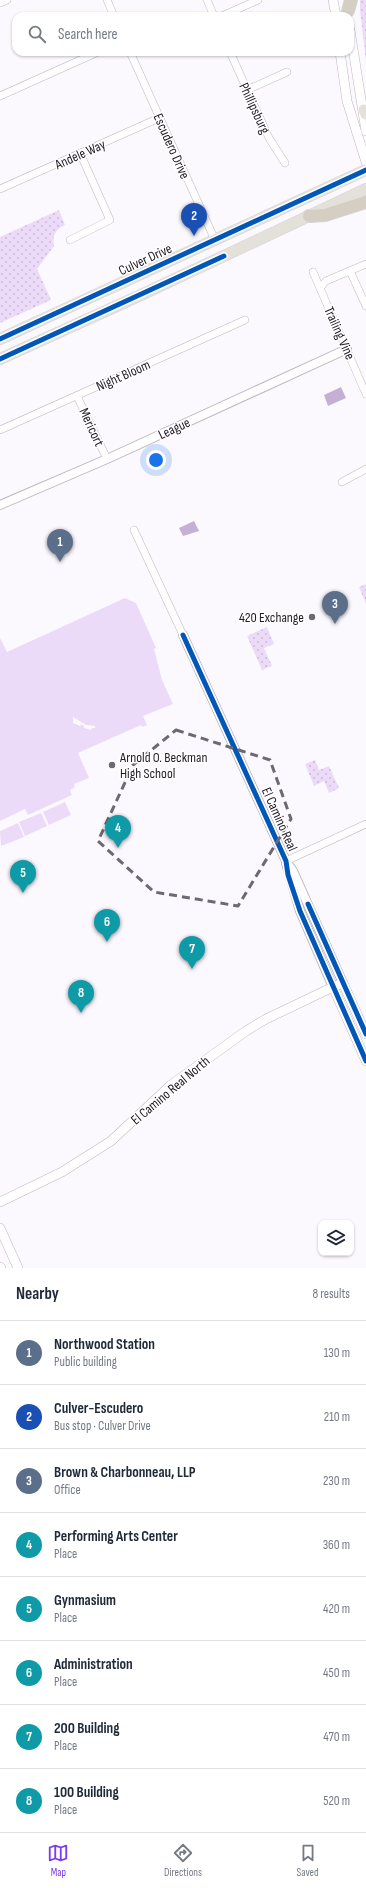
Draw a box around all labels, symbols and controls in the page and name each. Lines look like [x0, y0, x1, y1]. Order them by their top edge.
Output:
search box [12, 12, 354, 56]
icon: search [26, 23, 48, 45]
text: Search here [58, 25, 118, 44]
street label: Phillipsburg [235, 80, 274, 137]
street label: Escudero Drive [150, 111, 194, 182]
street label: Andele Way [51, 136, 109, 174]
pin: 2 [181, 203, 207, 236]
street label: Culver Drive [116, 240, 175, 279]
street label: Trailing Vine [320, 304, 359, 362]
street label: Night Bloom [94, 356, 153, 395]
street label: Mericort [75, 405, 108, 449]
street label: League [156, 414, 193, 443]
your location [146, 450, 166, 470]
pin: 1 [47, 529, 73, 562]
pin: 3 [322, 591, 348, 624]
place label: 420 Exchange [239, 609, 304, 626]
marker: 420 Exchange [307, 612, 317, 622]
place label: Arnold O. Beckman High School [119, 749, 207, 782]
marker: Arnold O. Beckman High School [107, 760, 117, 770]
street label: El Camino Real [258, 785, 301, 854]
pin: 4 [105, 815, 131, 848]
pin: 5 [10, 860, 36, 893]
pin: 6 [94, 909, 120, 942]
pin: 7 [179, 936, 205, 969]
pin: 8 [68, 980, 94, 1013]
street label: El Camino Real North [127, 1052, 213, 1128]
map controls [318, 1220, 354, 1256]
button: layers [318, 1220, 354, 1256]
text: Nearby [16, 1284, 59, 1304]
text: 8 results [312, 1286, 350, 1302]
text: Northwood Station [54, 1335, 155, 1354]
text: 1 [26, 1345, 32, 1361]
text: 130 m [324, 1345, 350, 1361]
text: Public building [54, 1354, 117, 1370]
text: Culver-Escudero [54, 1399, 143, 1418]
text: 2 [26, 1409, 32, 1425]
text: 210 m [324, 1409, 350, 1425]
text: Bus stop · Culver Drive [54, 1418, 151, 1434]
text: Brown & Charbonneau, LLP [54, 1463, 196, 1482]
text: 3 [26, 1473, 32, 1489]
text: 230 m [323, 1473, 350, 1489]
text: Office [54, 1482, 81, 1498]
text: Performing Arts Center [54, 1527, 178, 1546]
text: 4 [26, 1537, 32, 1553]
text: 360 m [323, 1537, 350, 1553]
text: Place [54, 1546, 77, 1562]
text: Gynmasium [54, 1591, 116, 1610]
text: 5 [26, 1601, 32, 1617]
text: 420 m [323, 1601, 350, 1617]
text: Place [54, 1610, 77, 1626]
text: Administration [54, 1655, 133, 1674]
text: 6 [26, 1665, 32, 1681]
text: 450 m [323, 1665, 350, 1681]
text: Place [54, 1674, 77, 1690]
text: 200 Building [54, 1719, 120, 1738]
text: 7 [26, 1729, 32, 1745]
text: 470 m [323, 1729, 350, 1745]
text: Place [54, 1738, 77, 1754]
text: 100 Building [54, 1783, 119, 1802]
text: 8 [26, 1793, 32, 1809]
text: 520 m [323, 1793, 350, 1809]
text: Place [54, 1802, 77, 1818]
tab: Map [47, 1842, 69, 1879]
tab: Directions [164, 1842, 202, 1879]
tab: Saved [297, 1842, 319, 1879]

